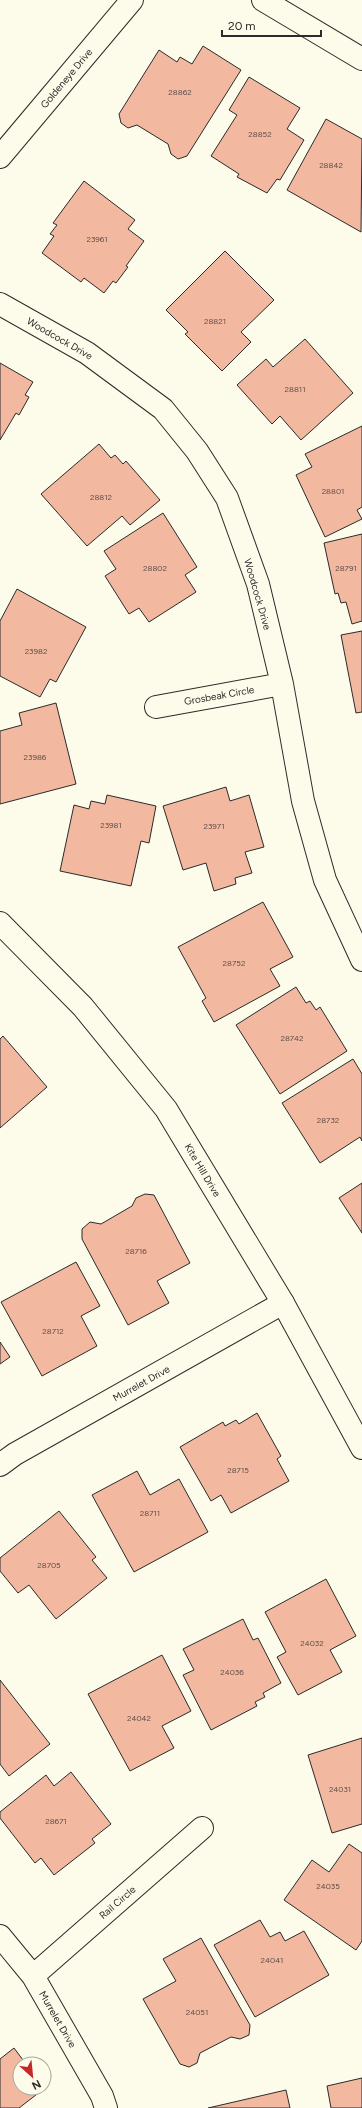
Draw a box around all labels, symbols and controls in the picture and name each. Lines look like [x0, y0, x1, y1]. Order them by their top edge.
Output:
scale bar [222, 12, 321, 38]
text: 20 m [228, 19, 256, 33]
street label: Goldeneye Drive [38, 45, 95, 111]
house number: 28862 [168, 87, 192, 97]
house number: 28852 [248, 129, 272, 139]
house number: 28842 [319, 160, 343, 170]
house number: 23961 [86, 234, 108, 244]
street label: Woodcock Drive [25, 314, 95, 363]
house number: 28821 [204, 316, 226, 326]
house number: 28811 [285, 384, 305, 394]
house number: 28801 [322, 486, 344, 496]
house number: 28812 [90, 492, 112, 502]
street label: Woodcock Drive [241, 557, 274, 632]
house number: 28802 [143, 563, 167, 573]
house number: 28791 [335, 563, 357, 573]
house number: 23982 [25, 646, 47, 656]
street label: Grosbeak Circle [183, 683, 256, 708]
house number: 23986 [24, 752, 47, 762]
house number: 23981 [100, 820, 122, 830]
house number: 23971 [204, 821, 224, 831]
house number: 28752 [223, 958, 245, 968]
house number: 28742 [280, 1033, 304, 1043]
house number: 28732 [317, 1115, 339, 1125]
street label: Kite Hill Drive [182, 1141, 224, 1200]
house number: 28716 [125, 1246, 147, 1256]
house number: 28712 [42, 1326, 64, 1336]
street label: Murrelet Drive [110, 1362, 173, 1404]
house number: 28715 [227, 1465, 249, 1475]
house number: 28711 [140, 1508, 160, 1518]
house number: 28705 [37, 1560, 61, 1570]
house number: 24032 [300, 1638, 324, 1648]
house number: 24036 [220, 1667, 244, 1677]
house number: 24042 [127, 1713, 151, 1723]
house number: 24031 [329, 1784, 351, 1794]
house number: 28671 [45, 1816, 67, 1826]
house number: 24035 [316, 1881, 340, 1891]
street label: Rail Circle [96, 1883, 139, 1922]
house number: 24041 [261, 1955, 283, 1965]
street label: Murrelet Drive [36, 1989, 79, 2050]
house number: 24051 [186, 2007, 208, 2017]
north arrow [12, 2056, 52, 2096]
text: N [30, 2077, 43, 2092]

